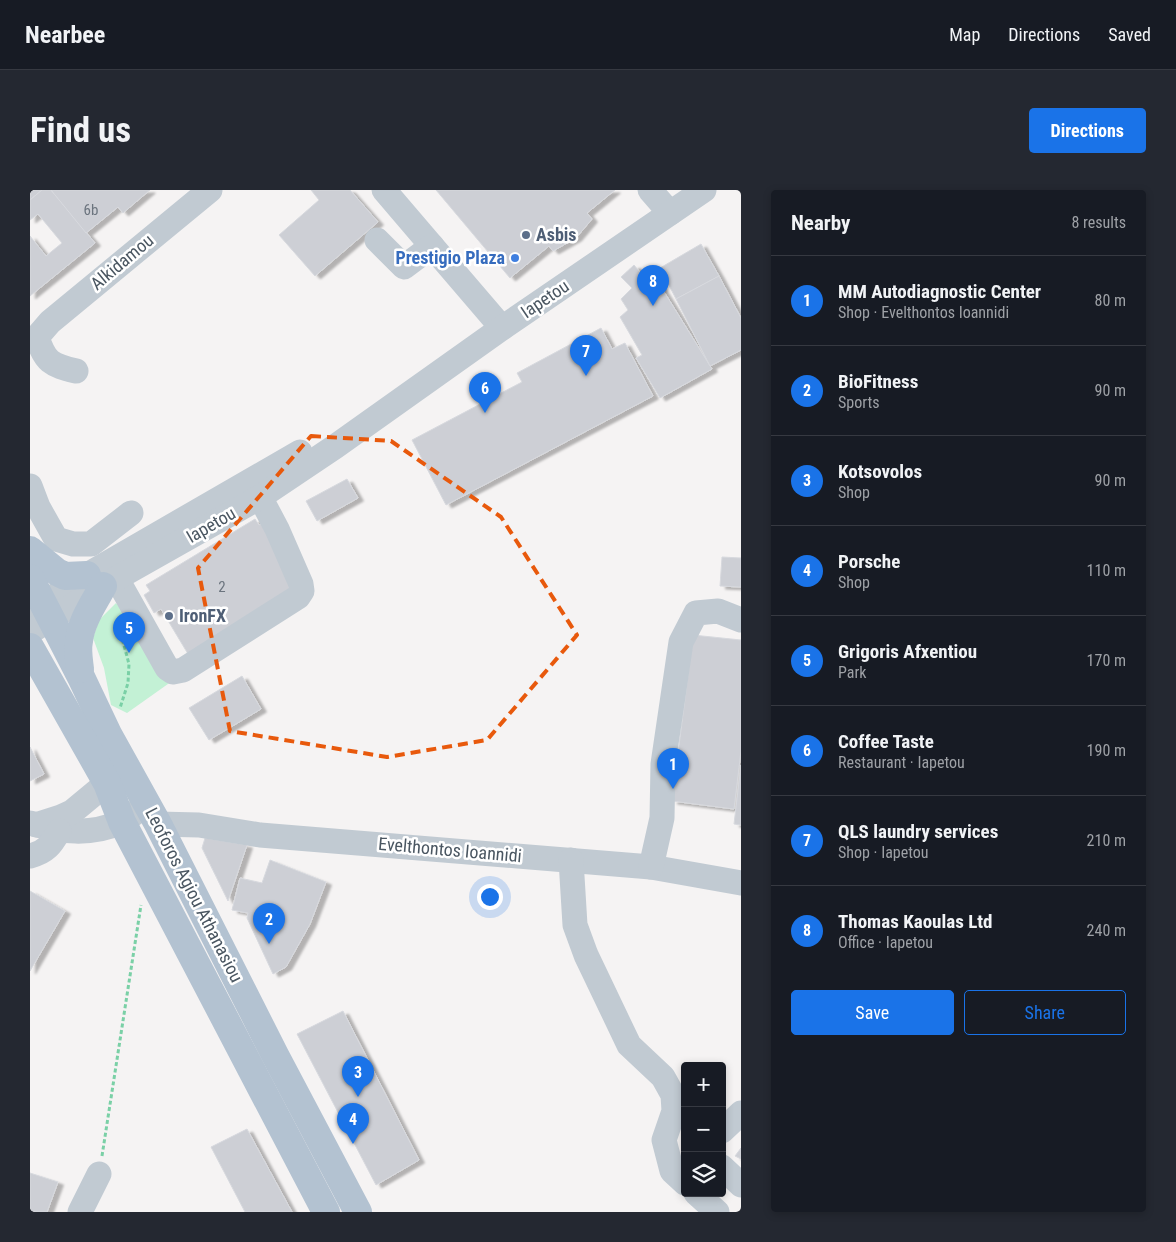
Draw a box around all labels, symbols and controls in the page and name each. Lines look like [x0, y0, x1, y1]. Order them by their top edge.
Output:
text: Nearbee [25, 21, 105, 49]
text: Map [949, 24, 980, 45]
text: Directions [1008, 24, 1080, 45]
text: Saved [1108, 24, 1151, 45]
button: Directions [1029, 108, 1146, 153]
text: Find us [30, 110, 131, 151]
house number: 6b [84, 201, 98, 219]
text: Nearby [791, 211, 850, 235]
text: 8 results [1071, 213, 1126, 232]
place label: Asbis [536, 224, 577, 245]
street label: Alkidamou [86, 229, 157, 294]
marker: Asbis [520, 229, 532, 241]
place label: Prestigio Plaza [396, 247, 505, 268]
marker: Prestigio Plaza [509, 252, 521, 264]
pin: 8 [637, 265, 669, 306]
street label: Iapetou [517, 275, 573, 322]
text: MM Autodiagnostic Center [838, 280, 1041, 303]
text: 1 [803, 291, 811, 310]
text: 80 m [1094, 291, 1126, 310]
text: Shop · Evelthontos Ioannidi [838, 303, 1009, 322]
pin: 7 [570, 335, 602, 376]
text: BioFitness [838, 370, 918, 393]
pin: 6 [469, 372, 501, 413]
text: 2 [803, 381, 811, 400]
text: 90 m [1094, 381, 1126, 400]
text: Sports [838, 393, 880, 412]
text: Kotsovolos [838, 460, 922, 483]
text: 3 [803, 471, 811, 490]
text: 90 m [1094, 471, 1126, 490]
text: Shop [838, 483, 870, 502]
street label: Iapetou [182, 502, 239, 547]
text: Porsche [838, 550, 900, 573]
text: 4 [803, 561, 811, 580]
text: 110 m [1087, 561, 1126, 580]
text: Shop [838, 573, 870, 592]
house number: 2 [218, 578, 226, 596]
place label: IronFX [179, 605, 226, 626]
marker: IronFX [163, 610, 175, 622]
pin: 5 [113, 612, 145, 653]
text: Grigoris Afxentiou [838, 640, 977, 663]
text: 5 [803, 651, 811, 670]
text: 170 m [1087, 651, 1126, 670]
text: Park [838, 663, 867, 682]
text: Coffee Taste [838, 730, 934, 753]
text: 6 [803, 741, 811, 760]
text: 190 m [1087, 741, 1126, 760]
pin: 1 [657, 748, 689, 789]
text: Restaurant · Iapetou [838, 753, 965, 772]
street label: Leoforos Agiou Athanasiou [141, 804, 248, 986]
text: QLS laundry services [838, 820, 998, 843]
text: 7 [803, 831, 811, 850]
text: 210 m [1087, 831, 1126, 850]
street label: Evelthontos Ioannidi [377, 833, 523, 866]
text: Shop · Iapetou [838, 843, 929, 862]
your location [477, 884, 503, 910]
pin: 2 [253, 903, 285, 944]
text: Thomas Kaoulas Ltd [838, 910, 993, 933]
text: 8 [803, 921, 811, 940]
text: 240 m [1087, 921, 1126, 940]
text: Office · Iapetou [838, 933, 933, 952]
button: Save [791, 990, 954, 1035]
button: Share [964, 990, 1126, 1035]
pin: 3 [342, 1056, 374, 1097]
map controls [681, 1062, 726, 1197]
button: + [681, 1062, 726, 1107]
pin: 4 [337, 1103, 369, 1144]
button: − [681, 1107, 726, 1152]
button: layers [681, 1152, 726, 1197]

